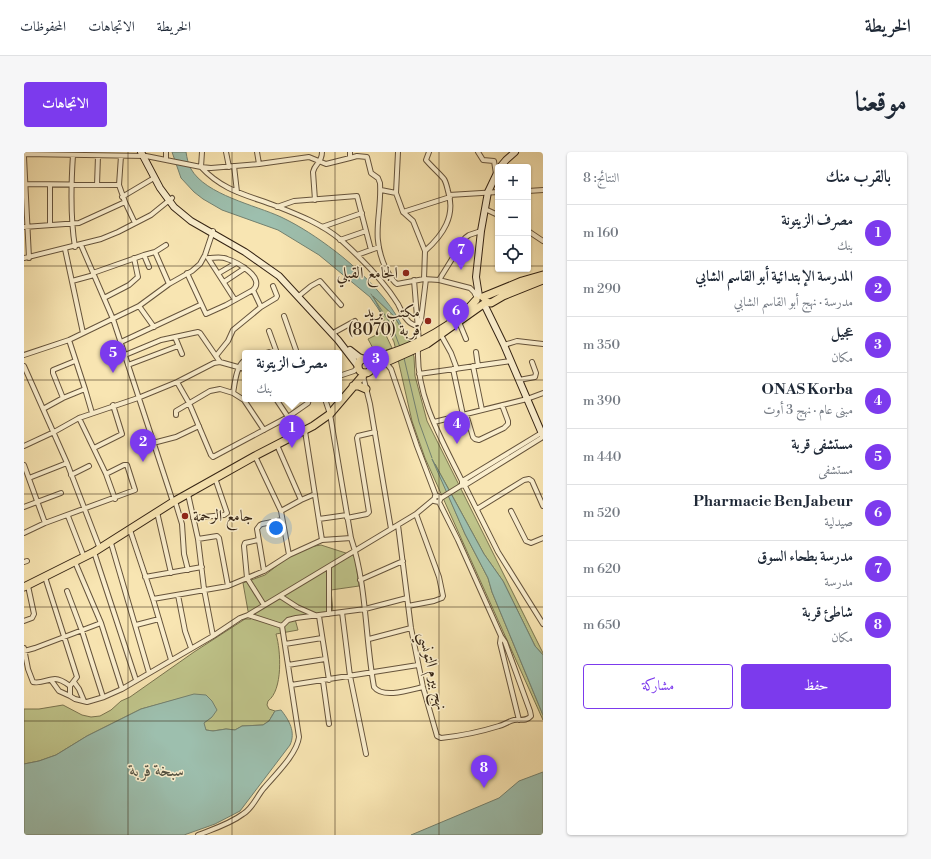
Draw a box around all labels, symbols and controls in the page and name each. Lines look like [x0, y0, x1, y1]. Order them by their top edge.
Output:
text: الخريطة [865, 14, 911, 38]
text: المحفوظات [20, 18, 66, 36]
text: الاتجاهات [88, 18, 135, 36]
text: الخريطة [157, 18, 191, 36]
button: الاتجاهات [24, 82, 107, 127]
text: موقعنا [855, 85, 907, 120]
map controls [495, 164, 531, 272]
button: + [495, 164, 531, 200]
text: بالقرب منك [825, 166, 891, 188]
text: النتائج: 8 [583, 170, 619, 186]
button: − [495, 200, 531, 236]
text: مصرف الزيتونة [781, 211, 853, 230]
text: 160 m [583, 225, 619, 241]
text: 1 [875, 225, 881, 241]
button: locate [495, 236, 531, 272]
pin: 7 [448, 237, 474, 270]
text: بنك [837, 238, 853, 254]
place label: الجامع القبلي [337, 263, 398, 288]
text: المدرسة الإبتدائية أبو القاسم الشابي [695, 267, 853, 286]
marker: الجامع القبلي [401, 268, 411, 278]
text: 290 m [583, 281, 621, 297]
text: 2 [874, 281, 882, 297]
text: مدرسة · نهج أبو القاسم الشابي [734, 294, 853, 310]
pin: 6 [443, 298, 469, 331]
place label: مكتب بريد قربة (8070) [348, 302, 420, 340]
marker: مكتب بريد قربة (8070) [423, 316, 433, 326]
text: عجيل [831, 323, 853, 342]
text: 350 m [583, 337, 620, 353]
text: 3 [874, 337, 882, 353]
pin: 5 [100, 340, 126, 373]
pin: 3 [363, 346, 389, 379]
popup [242, 350, 342, 402]
text: مكان [831, 350, 853, 366]
text: مصرف الزيتونة [256, 354, 328, 373]
text: ONAS Korba [762, 380, 853, 399]
text: بنك [256, 381, 272, 397]
text: 390 m [583, 393, 621, 409]
text: 4 [874, 393, 882, 409]
text: مبنى عام · نهج 3 أوت [763, 402, 853, 418]
pin: 4 [444, 411, 470, 444]
pin: 1 [279, 415, 305, 448]
pin: 2 [130, 429, 156, 462]
text: مستشفى قربة [791, 435, 853, 454]
text: 440 m [583, 449, 621, 465]
text: 5 [874, 449, 882, 465]
text: مستشفى [818, 462, 853, 478]
text: Pharmacie Ben Jabeur [693, 492, 853, 511]
text: 520 m [583, 505, 620, 521]
text: 6 [874, 505, 882, 521]
place label: جامع الرحمة [193, 506, 253, 531]
marker: جامع الرحمة [180, 511, 190, 521]
text: صيدلية [824, 514, 853, 530]
your location [266, 518, 286, 538]
text: مدرسة بطحاء السوق [757, 547, 853, 566]
text: 620 m [583, 561, 621, 577]
text: 7 [874, 561, 882, 577]
text: مدرسة [824, 574, 853, 590]
text: شاطئ قربة [802, 603, 853, 622]
text: 650 m [583, 617, 621, 633]
text: 8 [874, 617, 882, 633]
street label: نهج بيرم التونسي [409, 630, 452, 713]
text: مكان [831, 630, 853, 646]
button: مشاركة [583, 664, 733, 709]
button: حفظ [741, 664, 891, 709]
pin: 8 [471, 755, 497, 788]
water label: سبخة قربة [128, 760, 184, 782]

